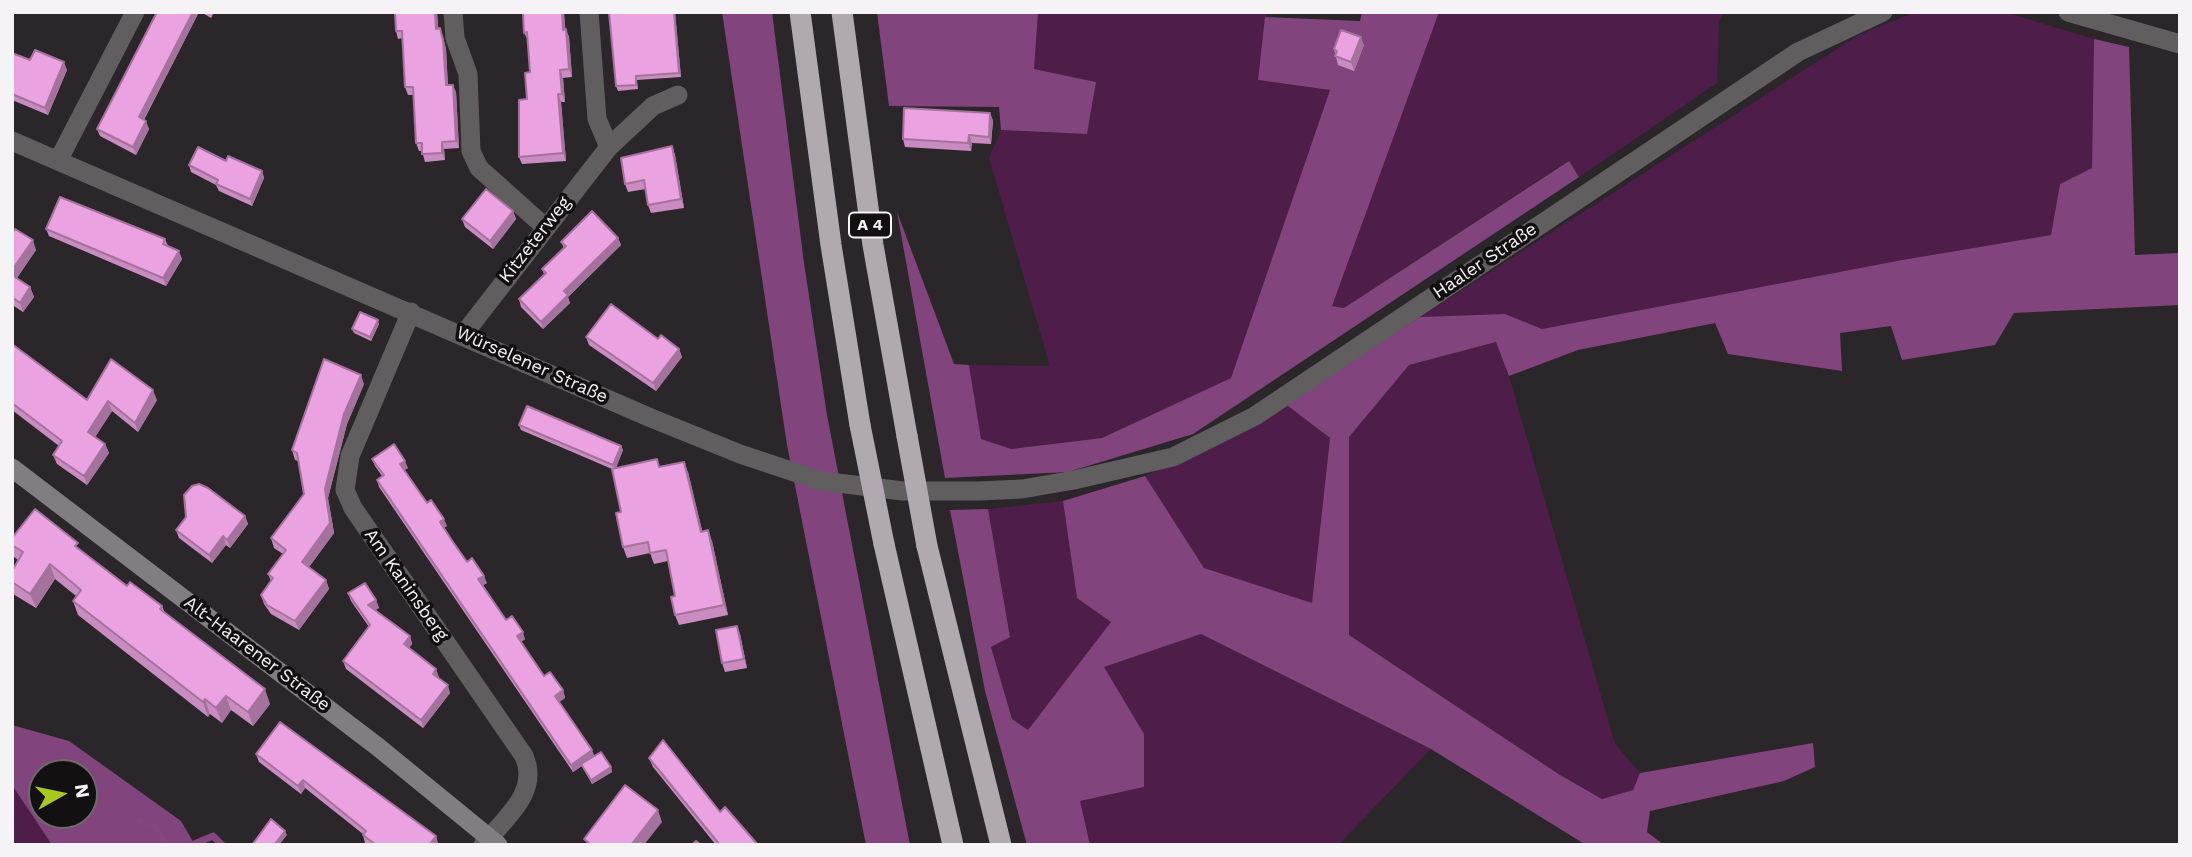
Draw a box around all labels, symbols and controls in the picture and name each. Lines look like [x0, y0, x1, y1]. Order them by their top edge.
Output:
street label: Kitzeterweg [495, 192, 575, 288]
road number: A 4 [849, 213, 891, 238]
street label: Haaler Straße [1429, 218, 1541, 304]
street label: Würselener Straße [453, 322, 611, 408]
street label: Am Kaninsberg [359, 525, 453, 645]
street label: Alt-Haarener Straße [180, 592, 334, 716]
north arrow [28, 759, 98, 829]
text: N [70, 782, 95, 800]

